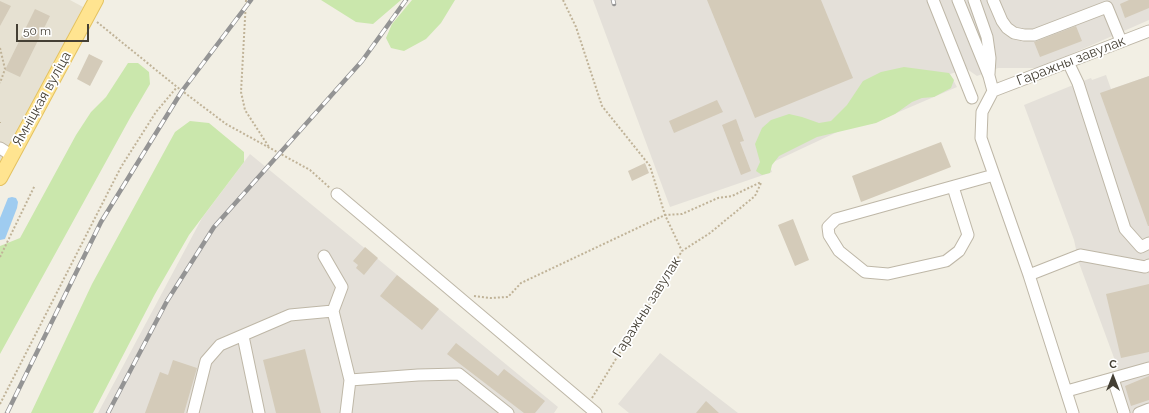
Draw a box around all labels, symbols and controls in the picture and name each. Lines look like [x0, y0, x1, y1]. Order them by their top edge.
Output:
scale bar [18, 16, 91, 42]
text: 50 m [23, 24, 51, 38]
street label: Гаражны завулак [1014, 32, 1128, 90]
street label: Ямніцкая вуліца [9, 49, 75, 149]
street label: Гаражны завулак [609, 254, 685, 360]
north arrow [1093, 357, 1133, 397]
text: С [1109, 358, 1117, 371]

